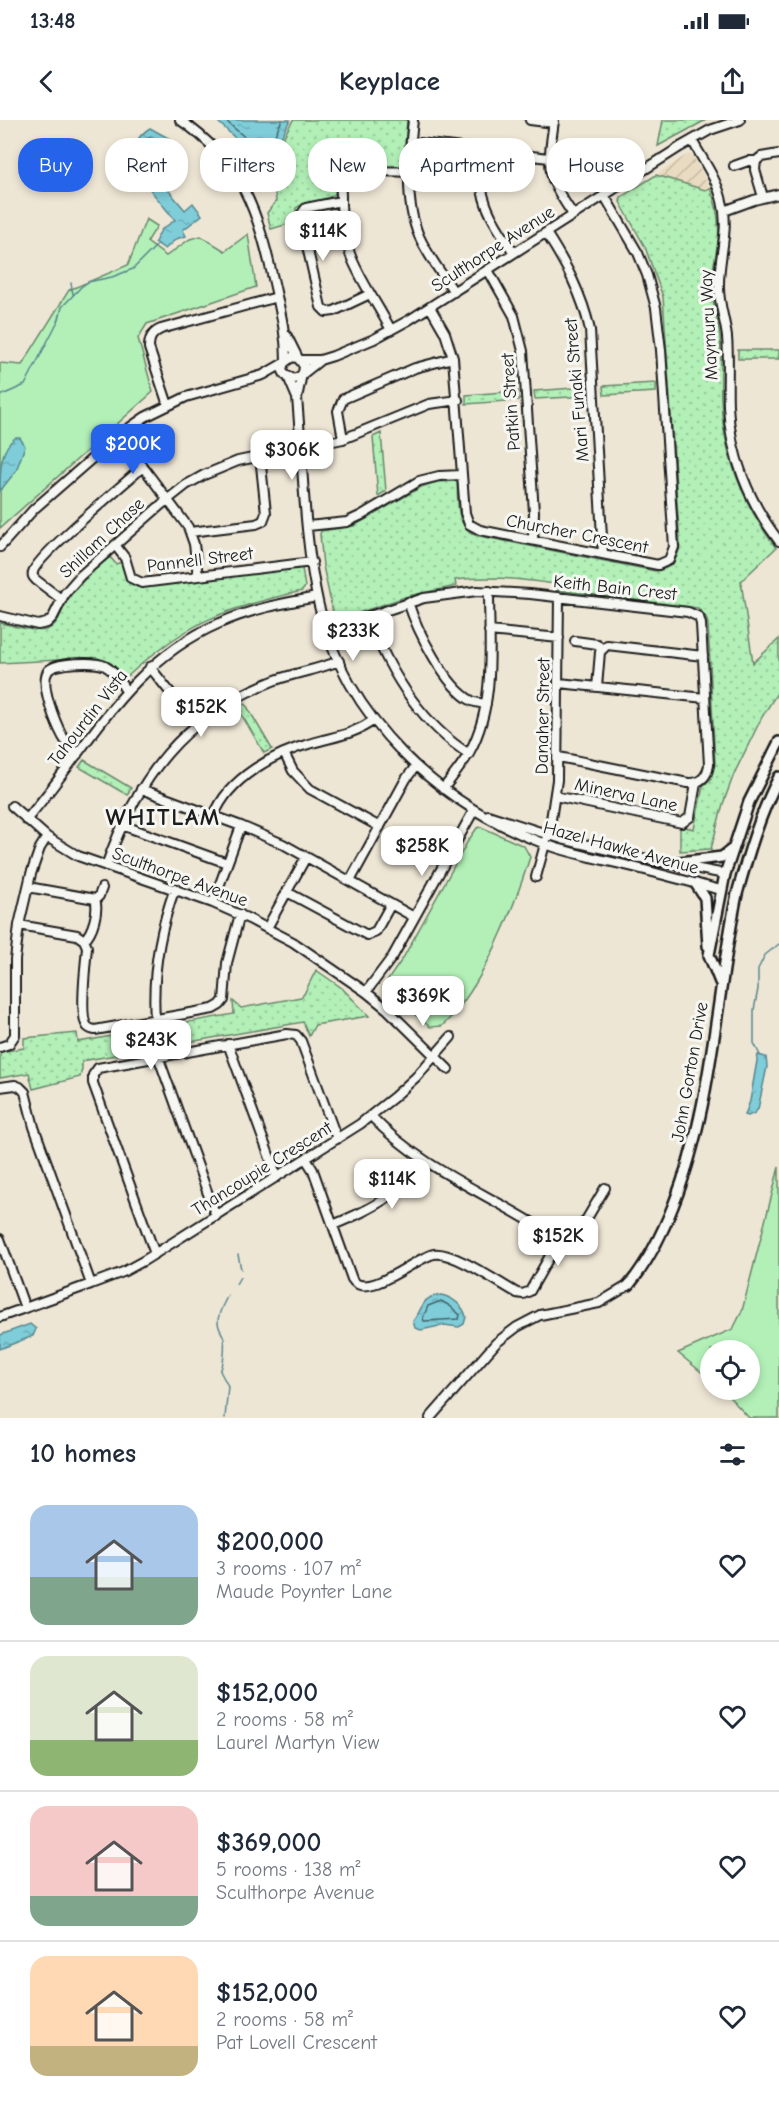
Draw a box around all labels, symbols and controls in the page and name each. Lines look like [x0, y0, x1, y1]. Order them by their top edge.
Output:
text: 13:48 [30, 8, 76, 34]
icon: back [30, 65, 63, 98]
icon: share [716, 65, 749, 98]
text: Keyplace [339, 66, 440, 97]
chip: Buy [18, 138, 93, 192]
chip: Rent [105, 138, 188, 192]
chip: Filters [200, 138, 296, 192]
chip: New [308, 138, 387, 192]
chip: Apartment [399, 138, 535, 192]
chip: House [547, 138, 645, 192]
street label: Sculthorpe Avenue [427, 201, 559, 297]
pin: $114K [281, 211, 365, 262]
text: $114K [299, 219, 347, 242]
street label: Maymuru Way [696, 268, 722, 381]
street label: Mari Funaki Street [560, 316, 594, 463]
street label: Patkin Street [497, 352, 525, 451]
pin: $200K [91, 424, 175, 475]
pin: $306K [250, 430, 334, 481]
text: $200K [105, 432, 161, 455]
text: $306K [264, 438, 320, 461]
street label: Shillam Chase [55, 493, 149, 583]
street label: Churcher Crescent [504, 510, 651, 558]
street label: Pannell Street [146, 543, 255, 577]
street label: Keith Bain Crest [552, 571, 679, 605]
pin: $233K [311, 611, 395, 662]
text: $233K [327, 619, 379, 642]
street label: Danaher Street [531, 657, 555, 775]
street label: Tahourdin Vista [44, 666, 132, 770]
pin: $152K [159, 687, 243, 738]
text: $152K [175, 695, 227, 718]
street label: Minerva Lane [573, 774, 679, 816]
district label: WHITLAM [105, 803, 221, 831]
street label: Hazel Hawke Avenue [541, 817, 701, 879]
pin: $258K [380, 826, 464, 877]
text: $258K [395, 834, 449, 857]
street label: Sculthorpe Avenue [109, 843, 251, 911]
pin: $369K [381, 976, 465, 1027]
text: $369K [396, 984, 450, 1007]
street label: John Gorton Drive [667, 1000, 713, 1144]
pin: $243K [109, 1020, 193, 1071]
text: $243K [125, 1028, 177, 1051]
street label: Thancoupie Crescent [188, 1117, 337, 1221]
pin: $114K [350, 1159, 434, 1210]
text: $114K [368, 1167, 416, 1190]
pin: $152K [516, 1216, 600, 1267]
text: $152K [532, 1224, 584, 1247]
map controls [700, 1340, 760, 1400]
button: locate [700, 1340, 760, 1400]
icon: filters [716, 1438, 749, 1471]
text: 10 homes [30, 1439, 136, 1469]
text: $200,000 [216, 1527, 324, 1557]
icon: home [78, 1529, 150, 1601]
icon: heart [716, 1549, 749, 1582]
text: 3 rooms · 107 m² [216, 1557, 361, 1580]
text: Maude Poynter Lane [216, 1580, 392, 1603]
text: $152,000 [216, 1678, 318, 1708]
icon: home [78, 1680, 150, 1752]
icon: heart [716, 1700, 749, 1733]
text: 2 rooms · 58 m² [216, 1708, 353, 1731]
text: Laurel Martyn View [216, 1731, 380, 1754]
text: $369,000 [216, 1828, 321, 1858]
icon: home [78, 1830, 150, 1902]
icon: heart [716, 1850, 749, 1883]
text: 5 rooms · 138 m² [216, 1858, 361, 1881]
text: Sculthorpe Avenue [216, 1881, 374, 1904]
text: $152,000 [216, 1978, 318, 2008]
icon: home [78, 1980, 150, 2052]
icon: heart [716, 2000, 749, 2033]
text: 2 rooms · 58 m² [216, 2008, 353, 2031]
text: Pat Lovell Crescent [216, 2031, 377, 2054]

